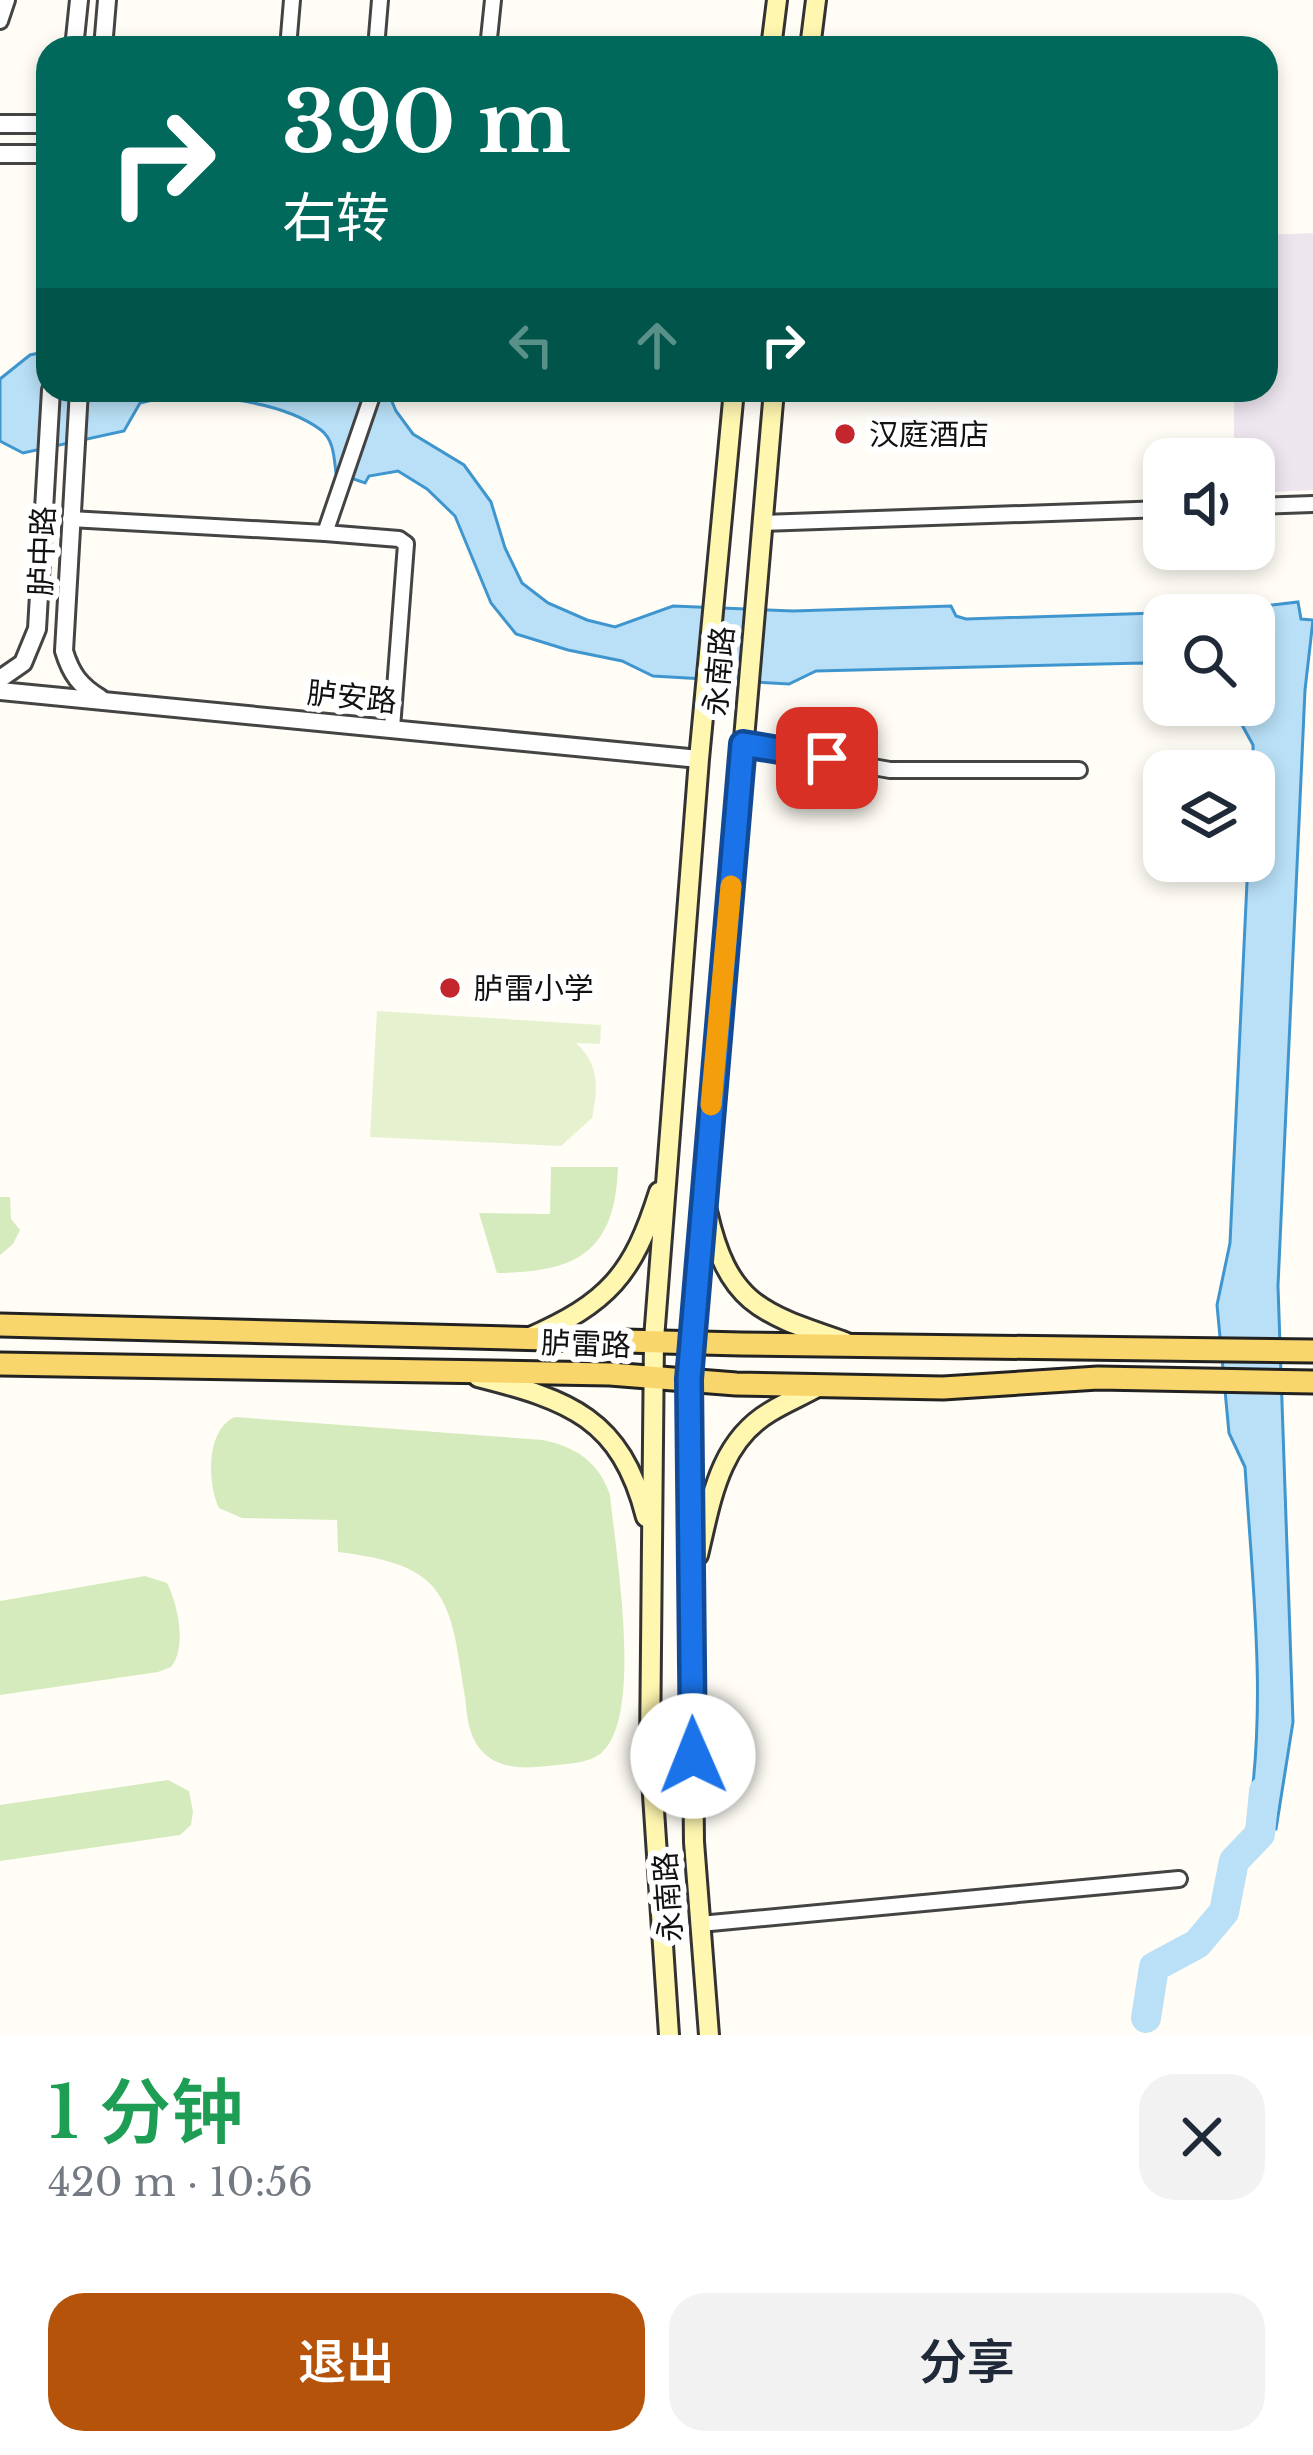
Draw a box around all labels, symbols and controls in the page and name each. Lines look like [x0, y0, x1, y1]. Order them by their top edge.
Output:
text: 390 m [282, 71, 571, 175]
icon: right [84, 84, 240, 240]
text: 右转 [282, 185, 390, 252]
icon: left [498, 312, 564, 378]
icon: ahead [624, 312, 690, 378]
icon: right [750, 312, 816, 378]
place label: 汉庭酒店 [869, 416, 989, 453]
marker: 汉庭酒店 [832, 421, 858, 447]
map controls [1143, 438, 1275, 882]
button: sound [1143, 438, 1275, 570]
street label: 胪中路 [22, 505, 62, 597]
button: search [1143, 594, 1275, 726]
street label: 永南路 [697, 625, 741, 717]
street label: 胪安路 [305, 674, 399, 720]
pin [776, 707, 878, 809]
icon: arrive [794, 725, 860, 791]
button: layers [1143, 750, 1275, 882]
place label: 胪雷小学 [474, 970, 594, 1007]
marker: 胪雷小学 [437, 975, 463, 1001]
street label: 胪雷路 [540, 1324, 632, 1364]
position arrow [630, 1693, 756, 1819]
street label: 永南路 [646, 1851, 690, 1943]
text: 1 分钟 [48, 2068, 243, 2157]
button: close [1139, 2074, 1265, 2200]
text: 420 m · 10:56 [48, 2158, 313, 2207]
button: 退出 [48, 2293, 645, 2431]
button: 分享 [669, 2293, 1265, 2431]

